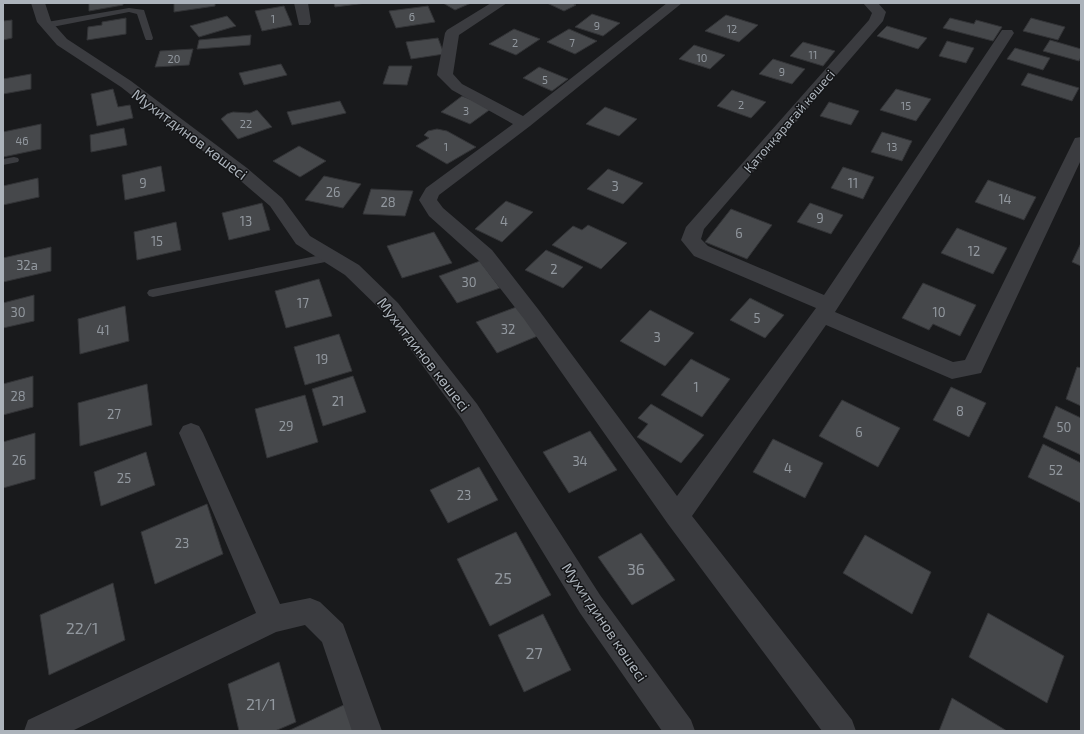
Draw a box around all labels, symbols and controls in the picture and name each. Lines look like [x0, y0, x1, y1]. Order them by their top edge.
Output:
house number: 6 [409, 10, 415, 23]
house number: 1 [271, 12, 275, 25]
house number: 9 [594, 19, 600, 32]
house number: 12 [727, 22, 737, 35]
house number: 2 [512, 36, 518, 49]
house number: 7 [569, 36, 575, 49]
house number: 11 [809, 48, 817, 61]
house number: 10 [696, 51, 708, 64]
house number: 20 [168, 52, 180, 65]
house number: 9 [779, 65, 785, 78]
street label: Қатонқарағай көшесі [740, 66, 838, 176]
house number: 5 [542, 73, 548, 86]
street label: Мухитдинов көшесі [128, 85, 251, 184]
house number: 2 [738, 98, 744, 111]
house number: 15 [901, 99, 911, 112]
house number: 3 [463, 104, 469, 117]
house number: 22 [240, 117, 252, 130]
house number: 46 [15, 134, 29, 147]
house number: 1 [444, 140, 448, 153]
house number: 13 [887, 140, 897, 153]
house number: 9 [139, 175, 147, 191]
house number: 11 [848, 175, 858, 191]
house number: 3 [611, 178, 619, 194]
house number: 26 [326, 184, 340, 200]
house number: 14 [998, 191, 1012, 207]
house number: 28 [380, 194, 396, 210]
house number: 9 [816, 210, 824, 226]
house number: 13 [240, 213, 252, 229]
house number: 4 [500, 213, 508, 229]
house number: 6 [735, 225, 743, 241]
house number: 15 [151, 233, 163, 249]
house number: 12 [968, 243, 980, 259]
house number: 32а [16, 257, 38, 273]
house number: 2 [550, 261, 558, 277]
house number: 30 [461, 274, 477, 290]
street label: Мухитдинов көшесі [373, 293, 474, 415]
house number: 17 [297, 295, 309, 311]
house number: 30 [10, 304, 26, 320]
house number: 10 [932, 304, 946, 320]
house number: 5 [754, 310, 761, 326]
house number: 32 [501, 321, 515, 337]
house number: 41 [96, 322, 110, 338]
house number: 3 [653, 329, 661, 345]
house number: 19 [316, 351, 328, 367]
house number: 1 [693, 379, 699, 395]
house number: 28 [10, 388, 26, 404]
house number: 21 [332, 393, 344, 409]
house number: 8 [956, 403, 964, 419]
house number: 27 [107, 406, 121, 422]
house number: 29 [279, 418, 293, 434]
house number: 50 [1057, 419, 1071, 435]
house number: 6 [855, 424, 863, 440]
house number: 26 [12, 452, 26, 468]
house number: 34 [572, 453, 588, 469]
house number: 4 [784, 460, 792, 476]
house number: 52 [1049, 462, 1063, 478]
house number: 25 [117, 470, 131, 486]
house number: 23 [457, 487, 471, 503]
house number: 23 [175, 535, 189, 551]
street label: Мухитдинов көшесі [558, 559, 652, 685]
house number: 36 [627, 559, 645, 578]
house number: 25 [494, 568, 512, 587]
house number: 22/1 [66, 618, 98, 637]
house number: 27 [525, 643, 543, 662]
house number: 21/1 [246, 694, 276, 713]

